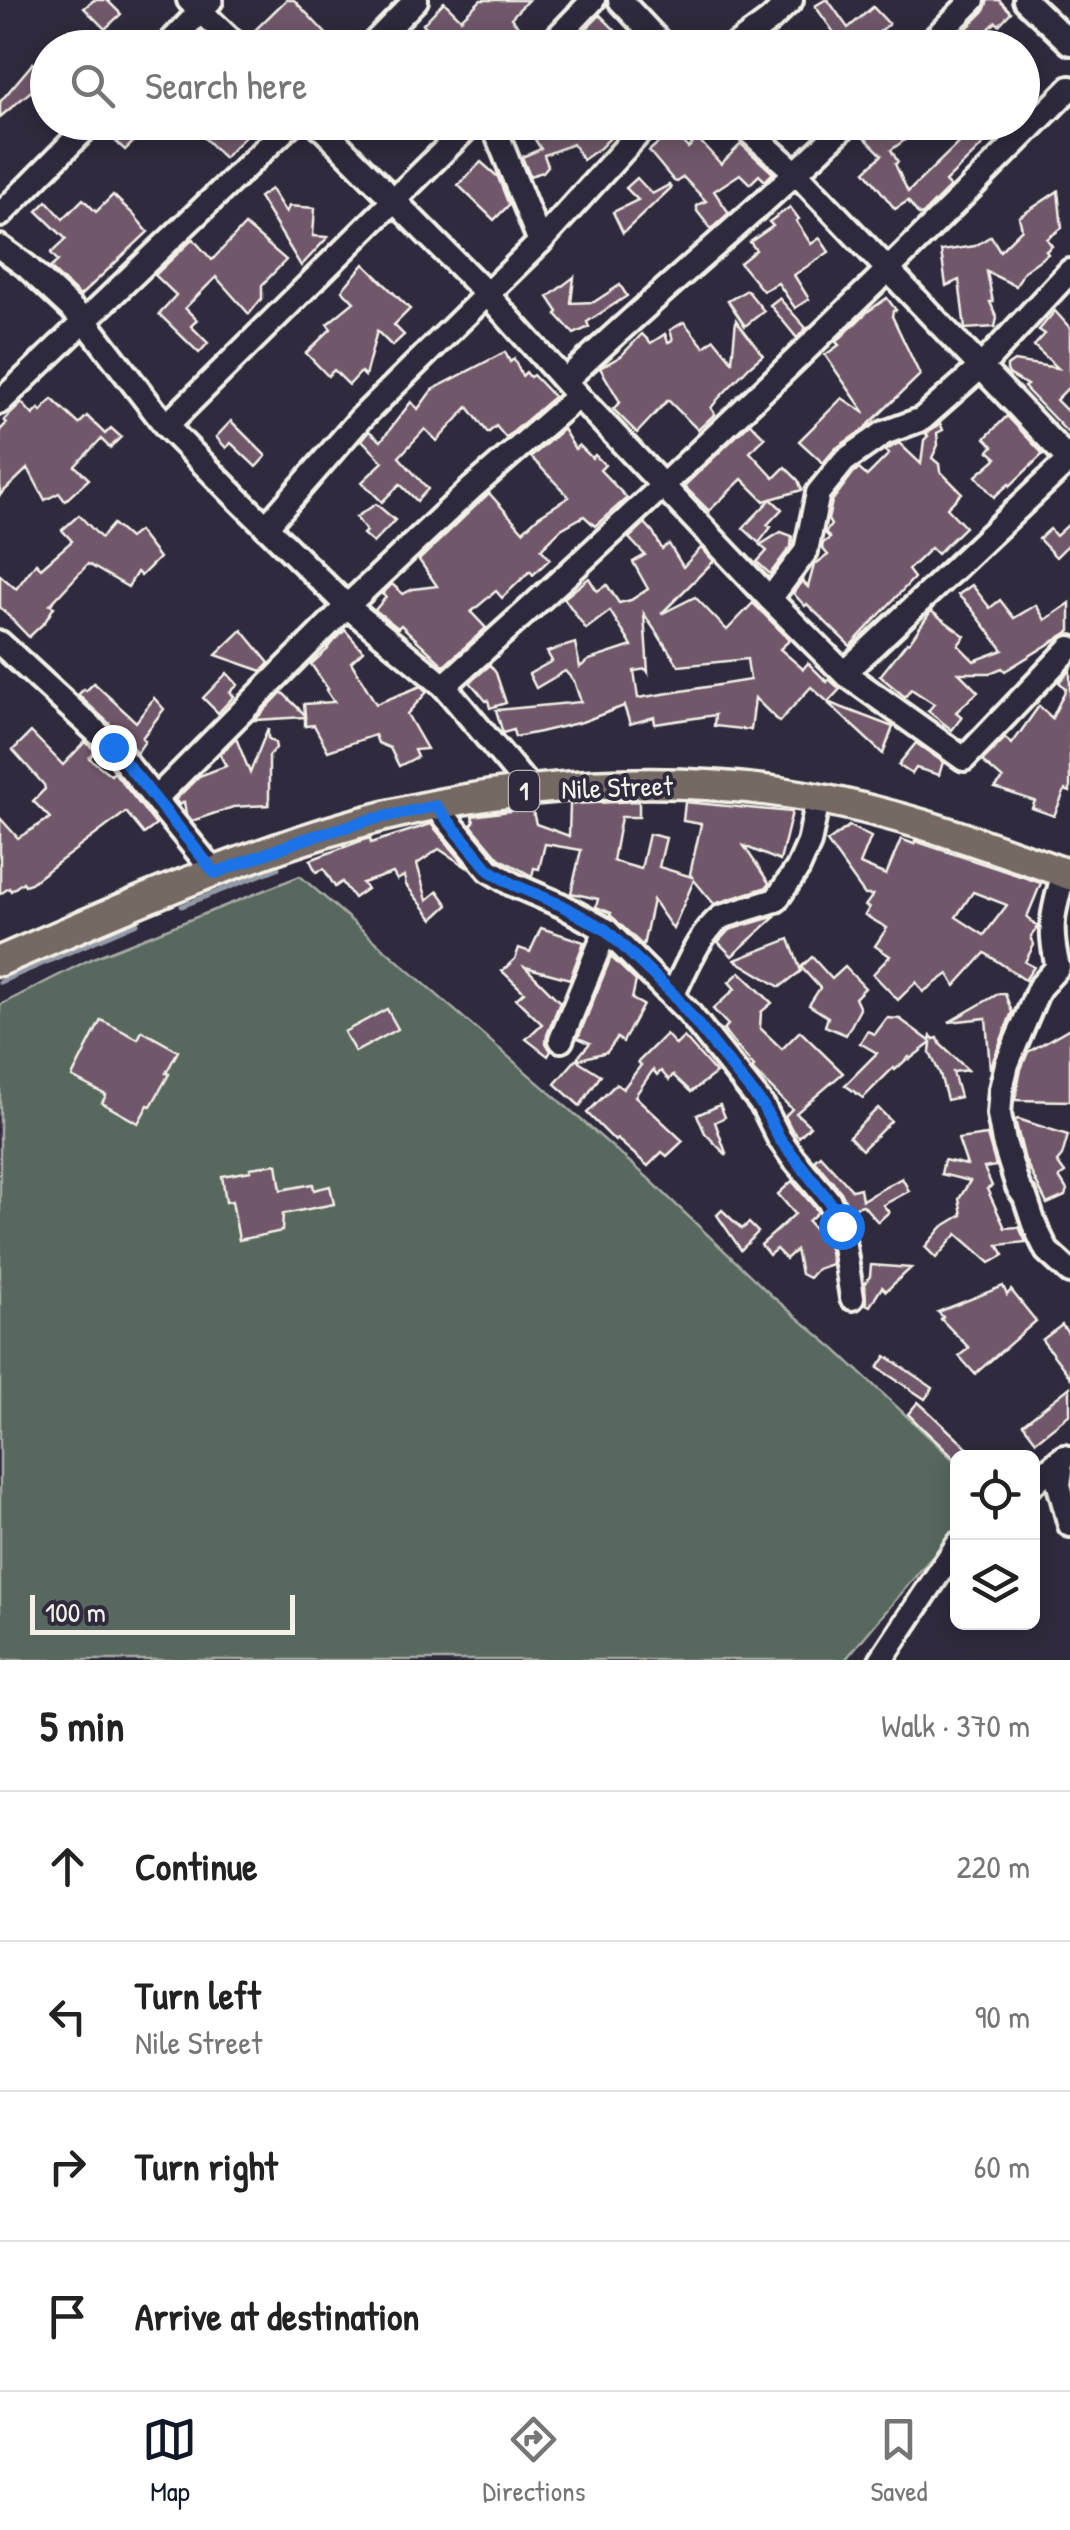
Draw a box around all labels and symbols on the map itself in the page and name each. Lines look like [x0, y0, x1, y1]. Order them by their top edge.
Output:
route end [91, 725, 137, 771]
street label: Nile Street [561, 766, 674, 808]
road number: 1 [509, 771, 539, 811]
route start [819, 1204, 865, 1250]
scale bar [30, 1590, 295, 1634]

